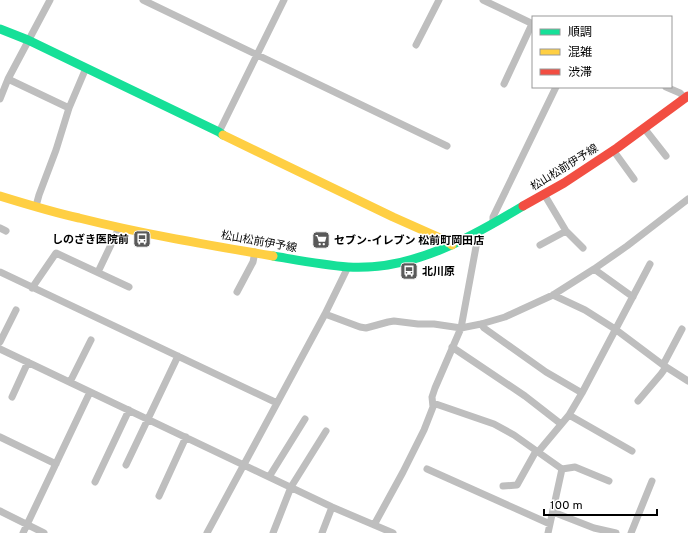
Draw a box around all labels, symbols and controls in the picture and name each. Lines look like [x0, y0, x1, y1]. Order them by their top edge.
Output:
legend [532, 16, 672, 88]
text: 順調 [568, 25, 592, 41]
text: 混雑 [568, 45, 592, 61]
text: 渋滞 [568, 65, 592, 81]
street label: 松山松前伊予線 [528, 142, 601, 194]
street label: 松山松前伊予線 [220, 228, 298, 256]
bus stop icon: しのざき医院前 [132, 229, 152, 249]
supermarket icon: セブン-イレブン 松前町岡田店 [311, 230, 331, 250]
place label: しのざき医院前 [52, 233, 129, 247]
place label: セブン-イレブン 松前町岡田店 [334, 234, 484, 248]
bus stop icon: 北川原 [399, 261, 419, 281]
place label: 北川原 [422, 265, 455, 279]
scale bar [544, 491, 657, 517]
text: 100 m [550, 498, 583, 514]

